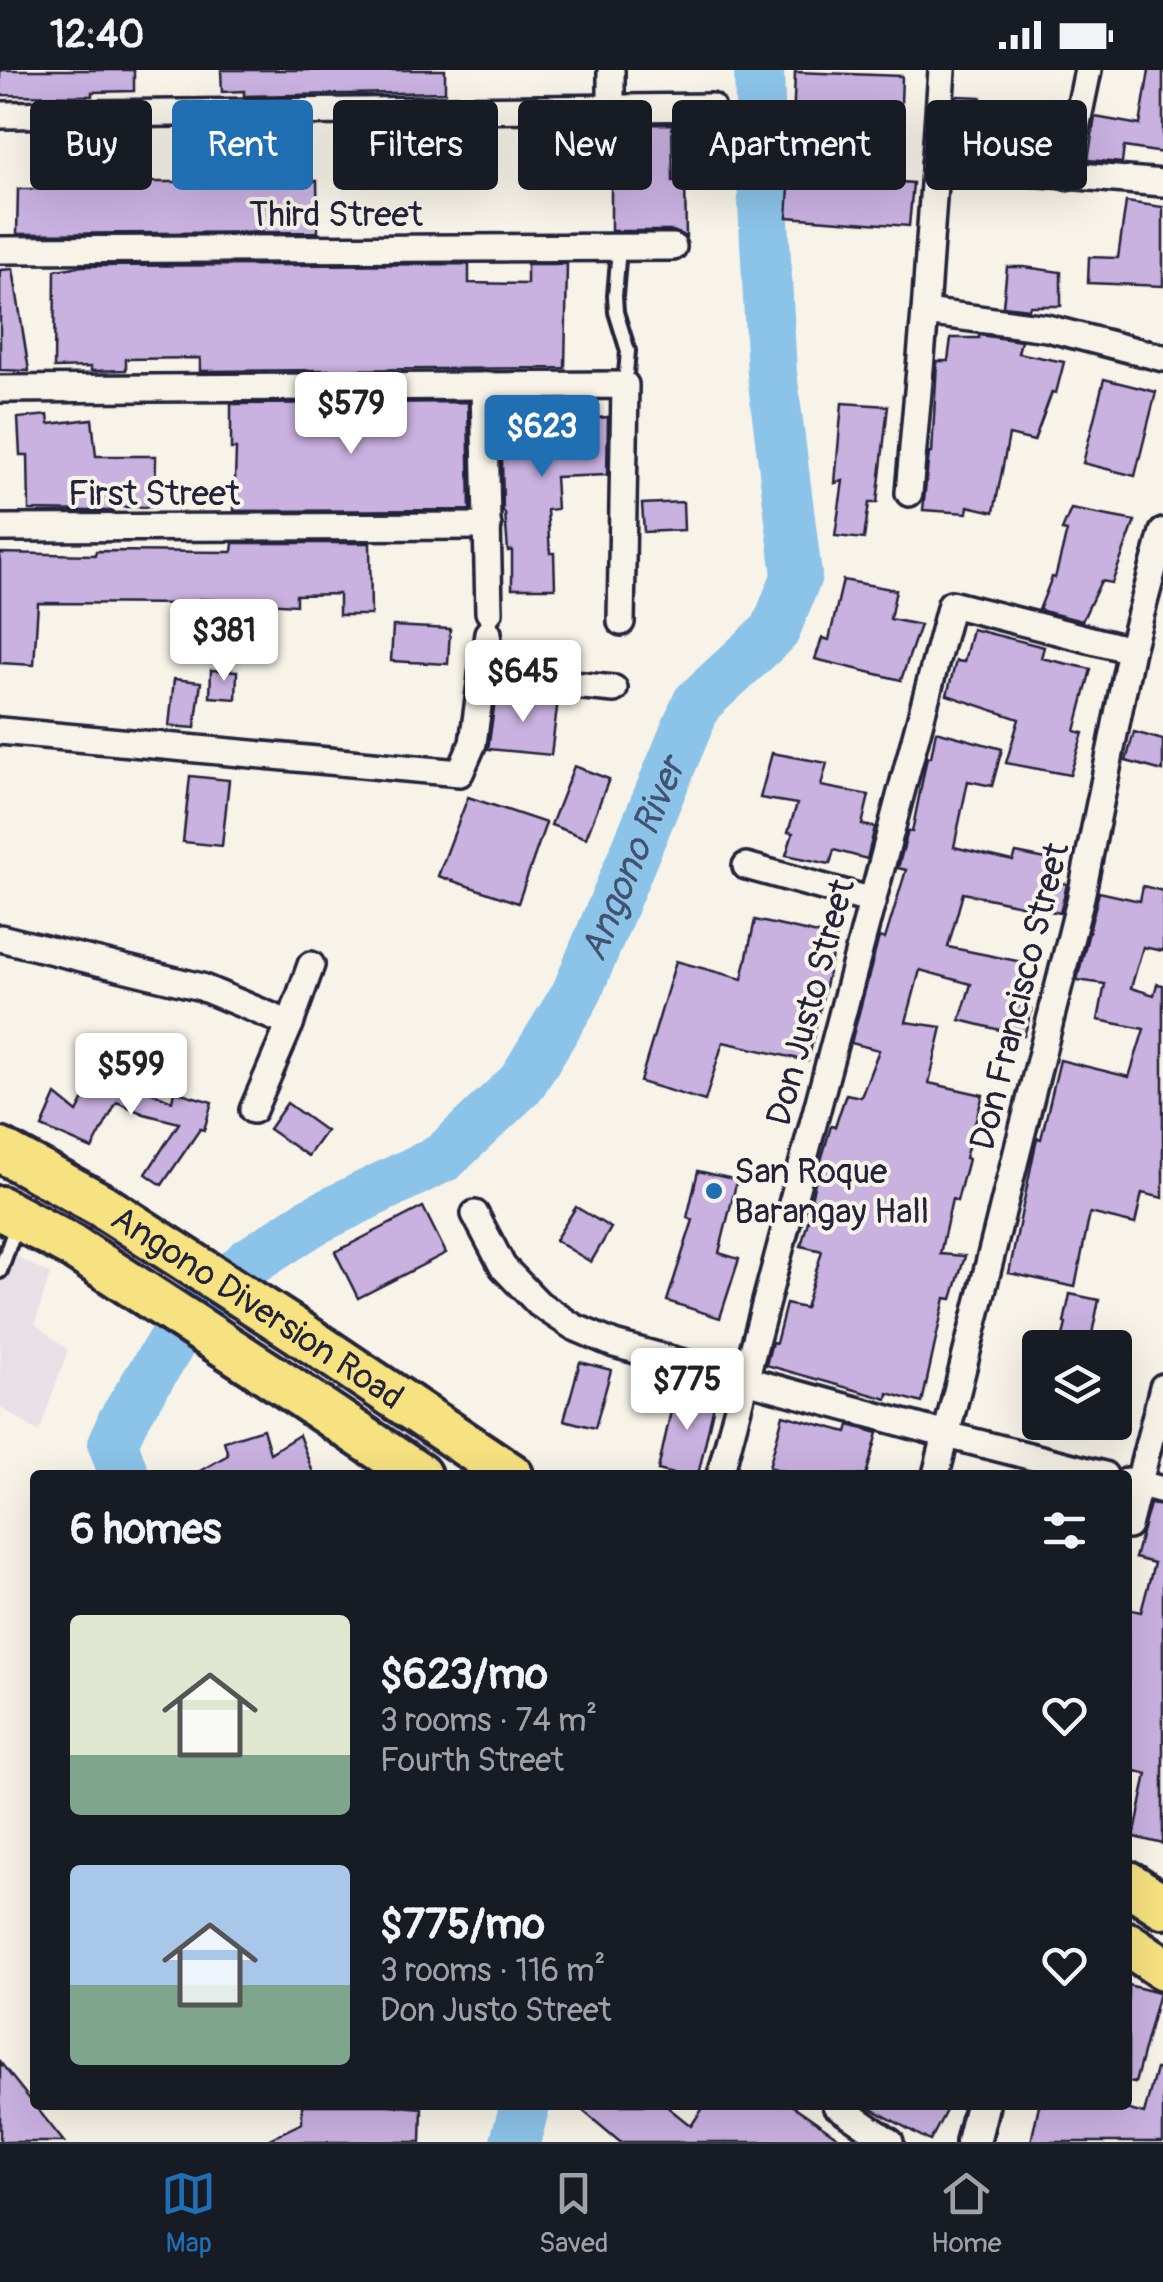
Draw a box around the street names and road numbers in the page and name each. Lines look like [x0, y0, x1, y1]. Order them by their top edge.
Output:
street label: Third Street [249, 193, 424, 237]
street label: First Street [68, 472, 241, 516]
street label: Don Francisco Street [961, 837, 1080, 1154]
street label: Don Justo Street [757, 873, 865, 1130]
street label: Angono Diversion Road [103, 1196, 412, 1420]

